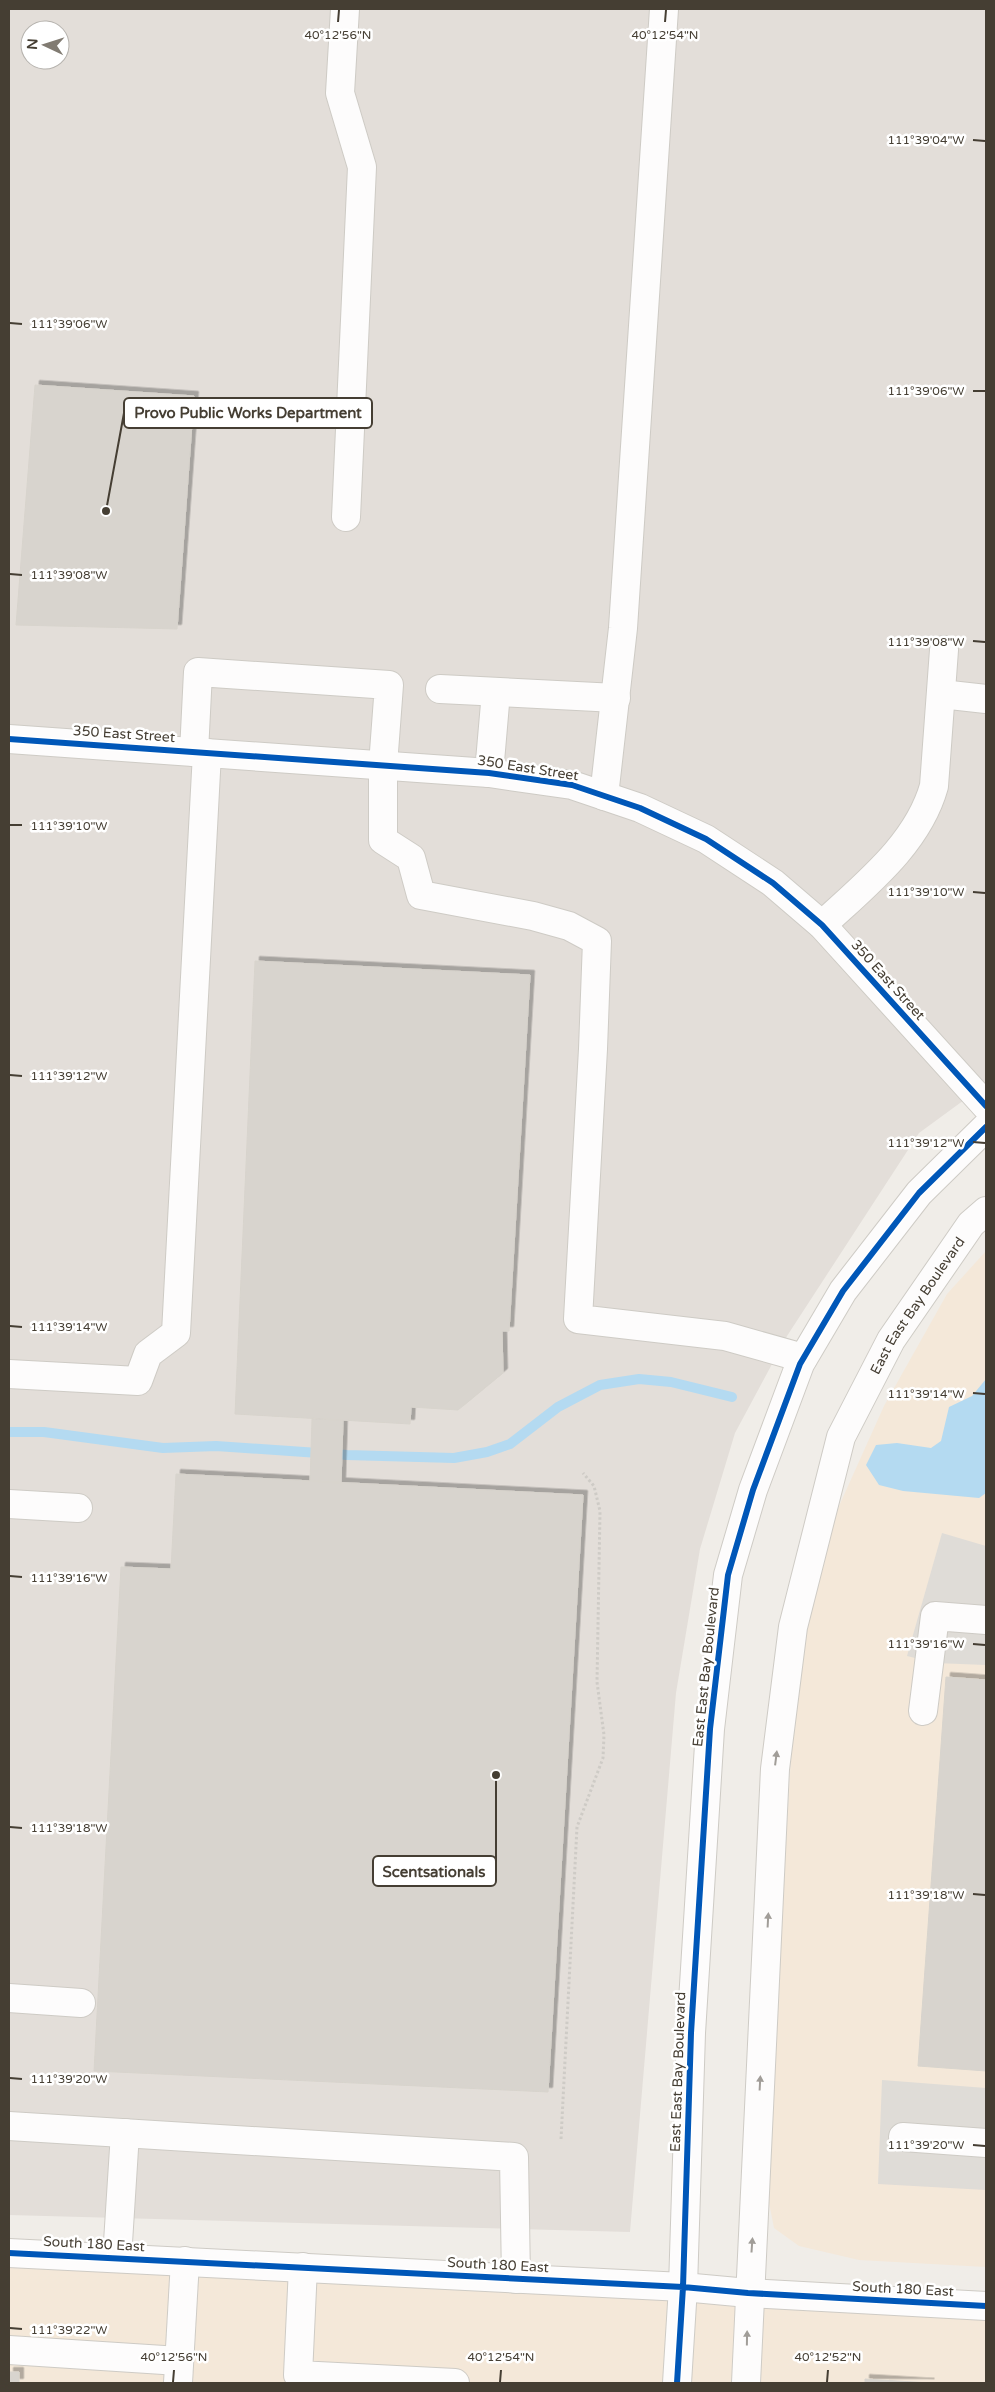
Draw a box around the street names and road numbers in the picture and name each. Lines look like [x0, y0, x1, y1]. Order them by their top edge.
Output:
street label: 350 East Street [72, 722, 176, 746]
street label: 350 East Street [476, 752, 581, 785]
street label: 350 East Street [847, 936, 929, 1024]
street label: East East Bay Boulevard [866, 1234, 968, 1377]
street label: East East Bay Boulevard [689, 1586, 723, 1748]
street label: East East Bay Boulevard [667, 1991, 689, 2153]
street label: South 180 East [43, 2233, 146, 2255]
street label: South 180 East [447, 2254, 550, 2276]
street label: South 180 East [852, 2278, 955, 2300]

